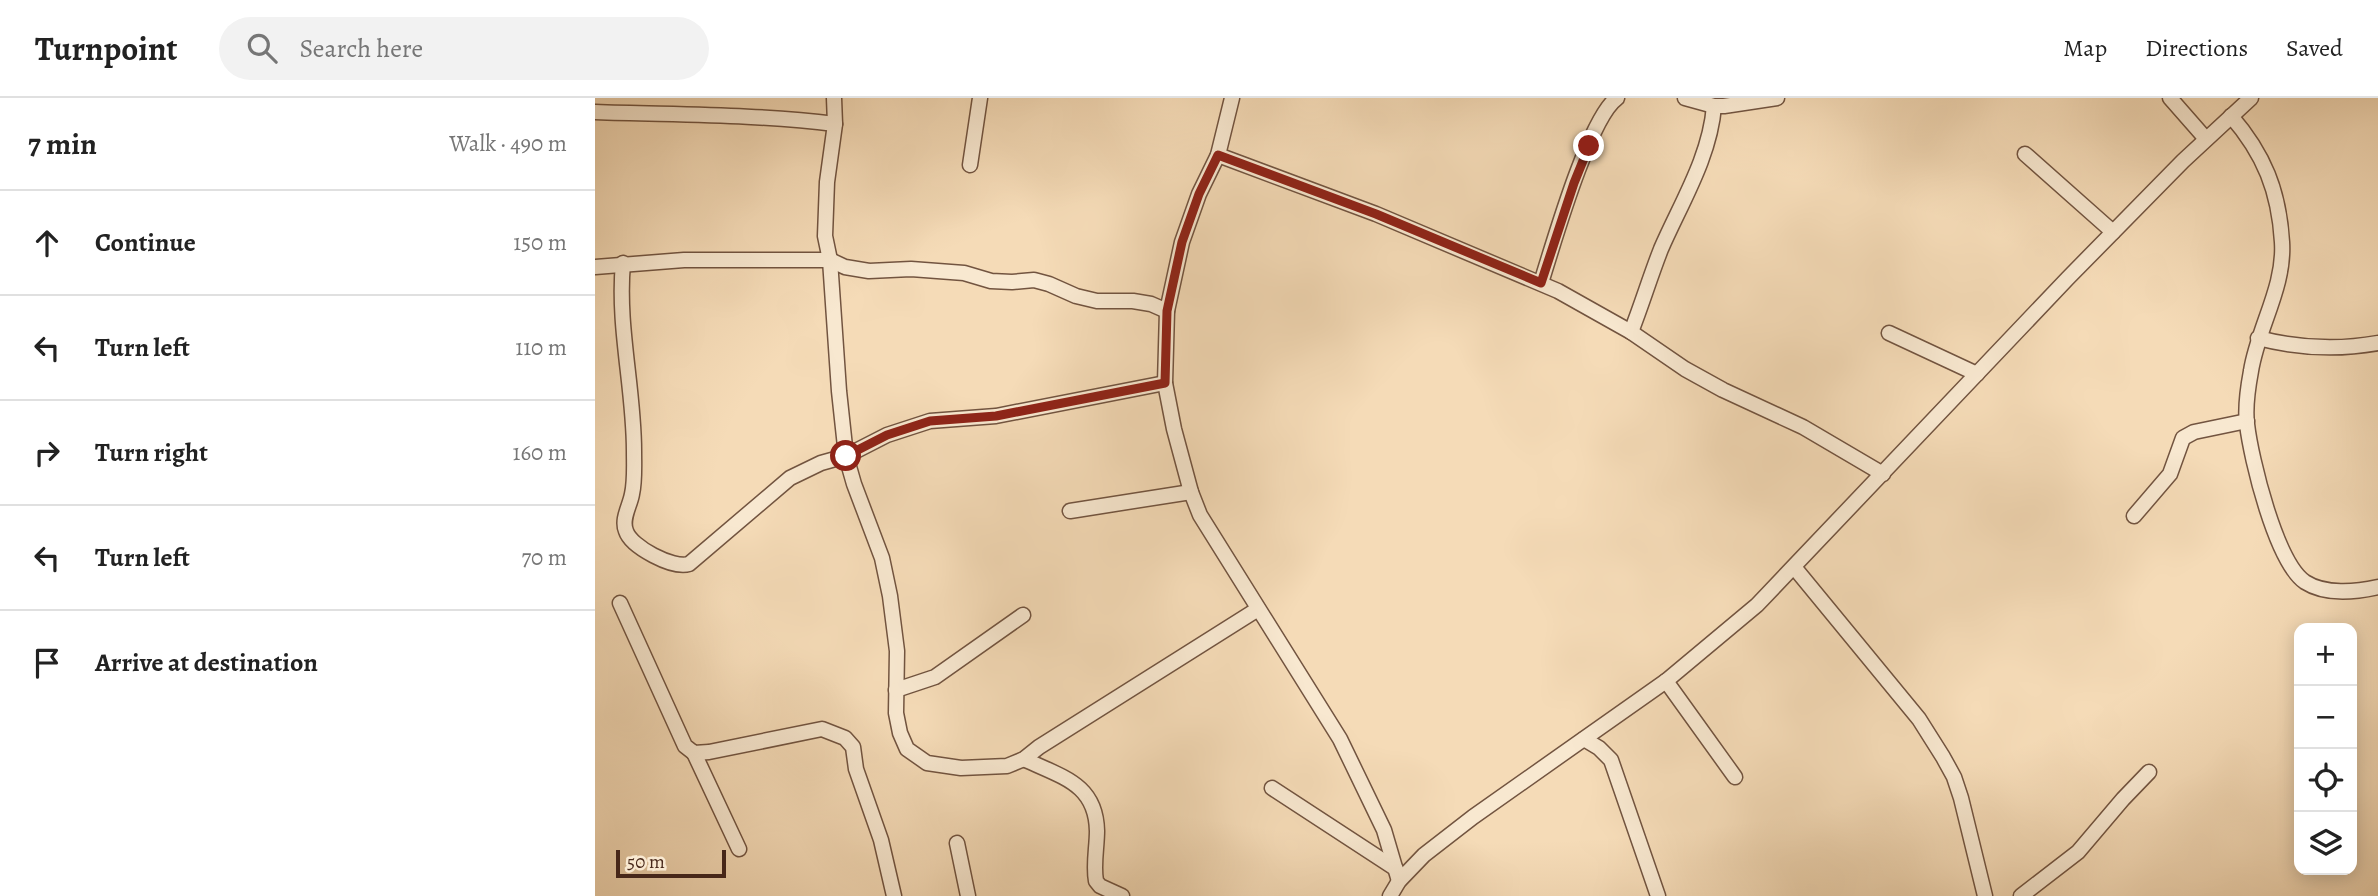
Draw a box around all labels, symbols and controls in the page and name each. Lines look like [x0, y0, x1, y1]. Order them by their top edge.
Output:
search box [219, 17, 709, 80]
text: Turnpoint [35, 26, 177, 71]
icon: search [243, 29, 281, 67]
text: Search here [299, 31, 423, 66]
text: Map [2063, 32, 2107, 64]
text: Directions [2145, 32, 2248, 64]
text: Saved [2286, 32, 2343, 64]
text: 7 min [28, 124, 97, 164]
text: Walk · 490 m [449, 128, 567, 159]
route end [1573, 130, 1604, 161]
icon: ahead [28, 224, 66, 262]
text: Continue [95, 225, 196, 260]
text: 150 m [513, 227, 567, 258]
icon: left [28, 329, 66, 367]
text: Turn left [95, 330, 190, 365]
text: 110 m [515, 332, 567, 363]
icon: right [28, 434, 66, 472]
text: Turn right [95, 435, 208, 470]
text: 160 m [513, 437, 567, 468]
route start [830, 440, 861, 471]
icon: left [28, 539, 66, 577]
text: Turn left [95, 540, 190, 575]
text: 70 m [521, 542, 567, 573]
map controls [2294, 623, 2357, 875]
button: + [2294, 623, 2357, 686]
icon: arrive [28, 644, 66, 682]
text: Arrive at destination [95, 645, 318, 680]
button: − [2294, 686, 2357, 749]
button: locate [2294, 749, 2357, 812]
button: layers [2294, 812, 2357, 875]
scale bar [616, 847, 726, 879]
text: 50 m [627, 849, 665, 875]

